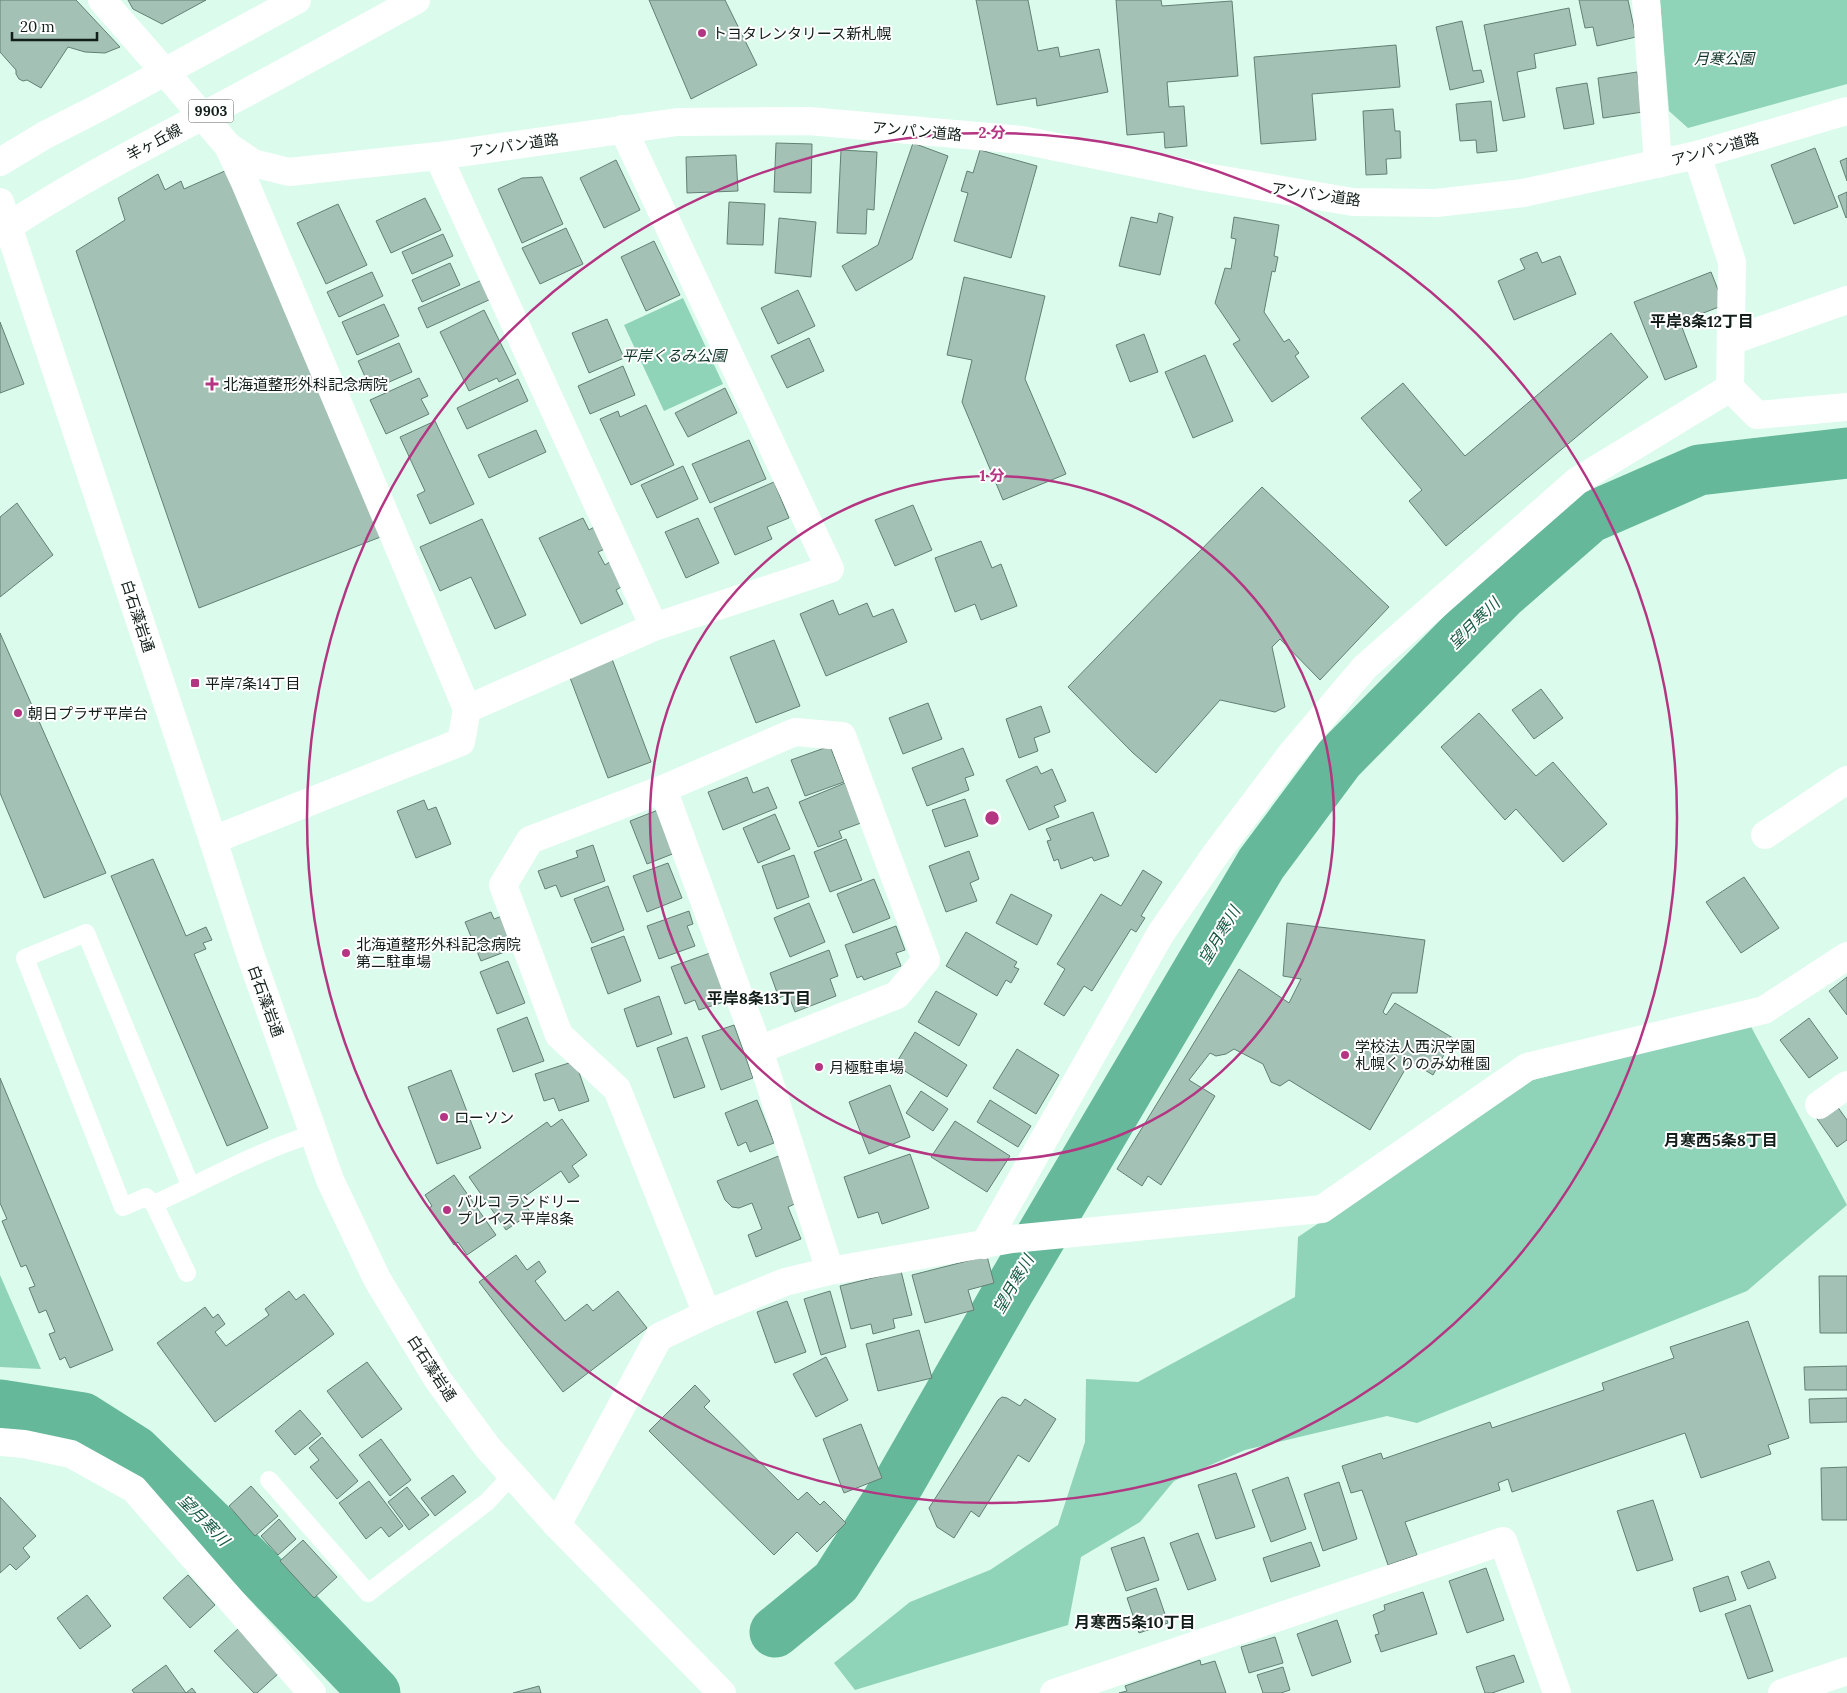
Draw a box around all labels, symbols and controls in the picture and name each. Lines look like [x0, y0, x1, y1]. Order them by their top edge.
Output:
scale bar [12, 10, 98, 42]
text: 20 m [20, 17, 55, 36]
place label: トヨタレンタリース新札幌 [712, 24, 891, 43]
marker: トヨタレンタリース新札幌 [696, 27, 708, 39]
park label: 月寒公園 [1694, 49, 1756, 68]
road number: 9903 [188, 100, 234, 122]
street label: アンパン道路 [871, 118, 963, 144]
street label: 羊ヶ丘線 [123, 120, 185, 164]
text: 2 分 [979, 123, 1005, 142]
street label: アンパン道路 [1669, 128, 1761, 170]
street label: アンパン道路 [468, 129, 560, 161]
street label: アンパン道路 [1270, 178, 1362, 210]
district label: 平岸8条12丁目 [1650, 311, 1754, 331]
park label: 平岸くるみ公園 [622, 346, 728, 365]
place label: 北海道整形外科記念病院 [223, 375, 388, 394]
marker: 北海道整形外科記念病院 [205, 377, 219, 391]
text: 1 分 [979, 466, 1005, 485]
street label: 白石藻岩通 [117, 577, 159, 655]
water label: 望月寒川 [1444, 592, 1505, 653]
place label: 平岸7条14丁目 [205, 674, 301, 693]
marker: 平岸7条14丁目 [189, 677, 201, 689]
place label: 朝日プラザ平岸台 [28, 704, 148, 723]
marker: 朝日プラザ平岸台 [12, 707, 24, 719]
centre of rings [983, 809, 1001, 827]
water label: 望月寒川 [1194, 901, 1245, 968]
place label: 北海道整形外科記念病院 第二駐車場 [356, 935, 521, 971]
marker: 北海道整形外科記念病院 第二駐車場 [340, 947, 352, 959]
street label: 白石藻岩通 [244, 963, 288, 1039]
district label: 平岸8条13丁目 [707, 988, 811, 1008]
place label: 学校法人西沢学園 札幌くりのみ幼稚園 [1355, 1037, 1490, 1073]
marker: 学校法人西沢学園 札幌くりのみ幼稚園 [1339, 1049, 1351, 1061]
place label: 月極駐車場 [829, 1058, 904, 1077]
marker: 月極駐車場 [813, 1061, 825, 1073]
place label: ローソン [454, 1108, 514, 1127]
marker: ローソン [438, 1111, 450, 1123]
district label: 月寒西5条8丁目 [1664, 1130, 1778, 1150]
place label: バルコ ランドリー プレイス 平岸8条 [457, 1192, 581, 1228]
marker: バルコ ランドリー プレイス 平岸8条 [441, 1204, 453, 1216]
water label: 望月寒川 [988, 1250, 1039, 1317]
street label: 白石藻岩通 [404, 1331, 460, 1405]
water label: 望月寒川 [174, 1490, 235, 1551]
district label: 月寒西5条10丁目 [1074, 1612, 1196, 1632]

